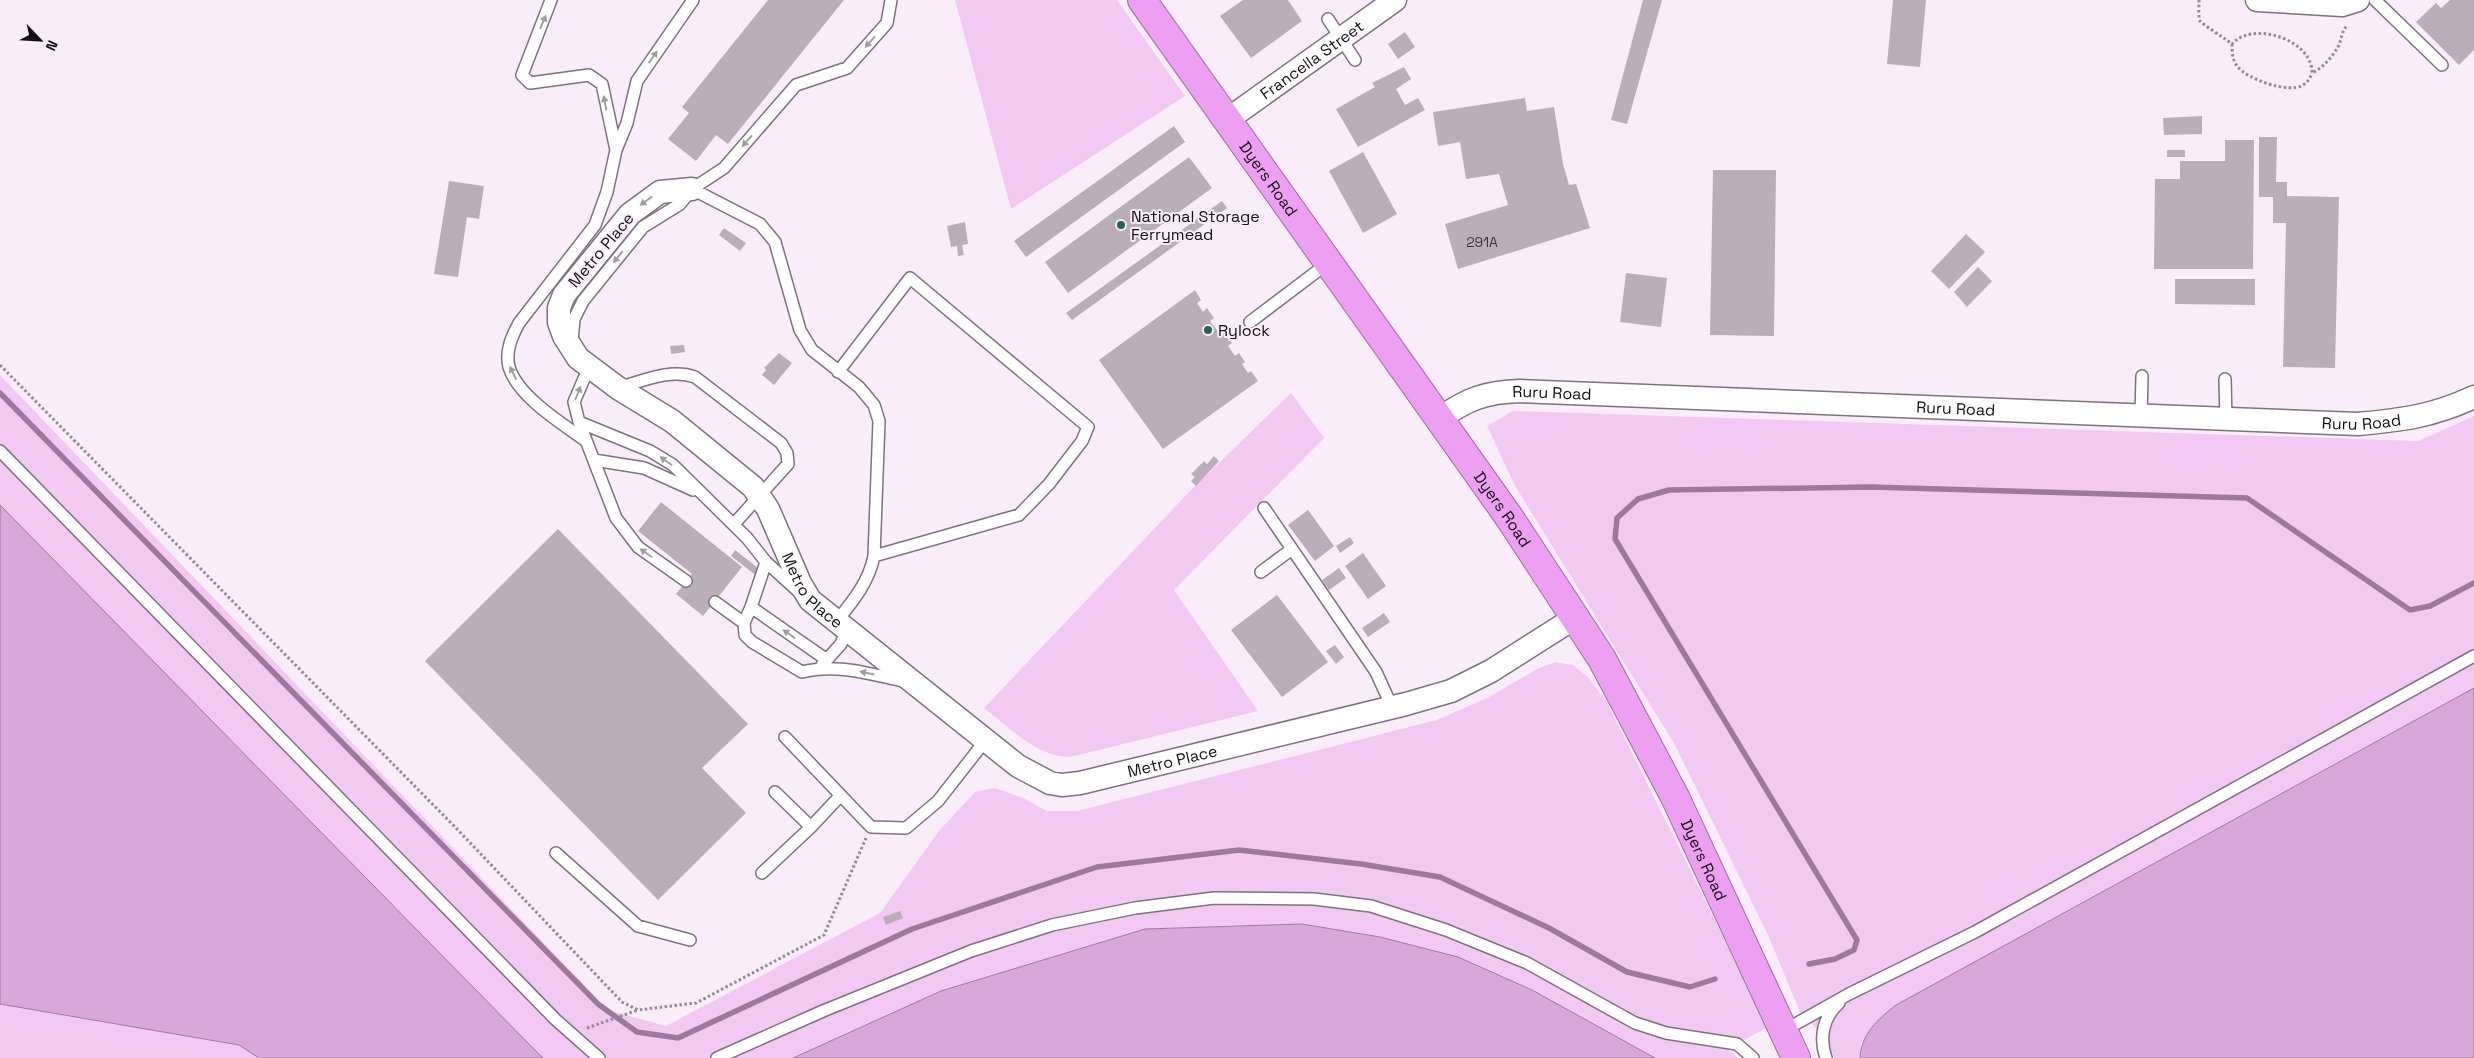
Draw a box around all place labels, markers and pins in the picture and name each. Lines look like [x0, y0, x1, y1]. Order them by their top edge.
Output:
place label: National Storage Ferrymead [1131, 206, 1260, 245]
marker: National Storage Ferrymead [1115, 219, 1127, 231]
place label: Rylock [1218, 320, 1270, 341]
marker: Rylock [1202, 324, 1214, 336]

